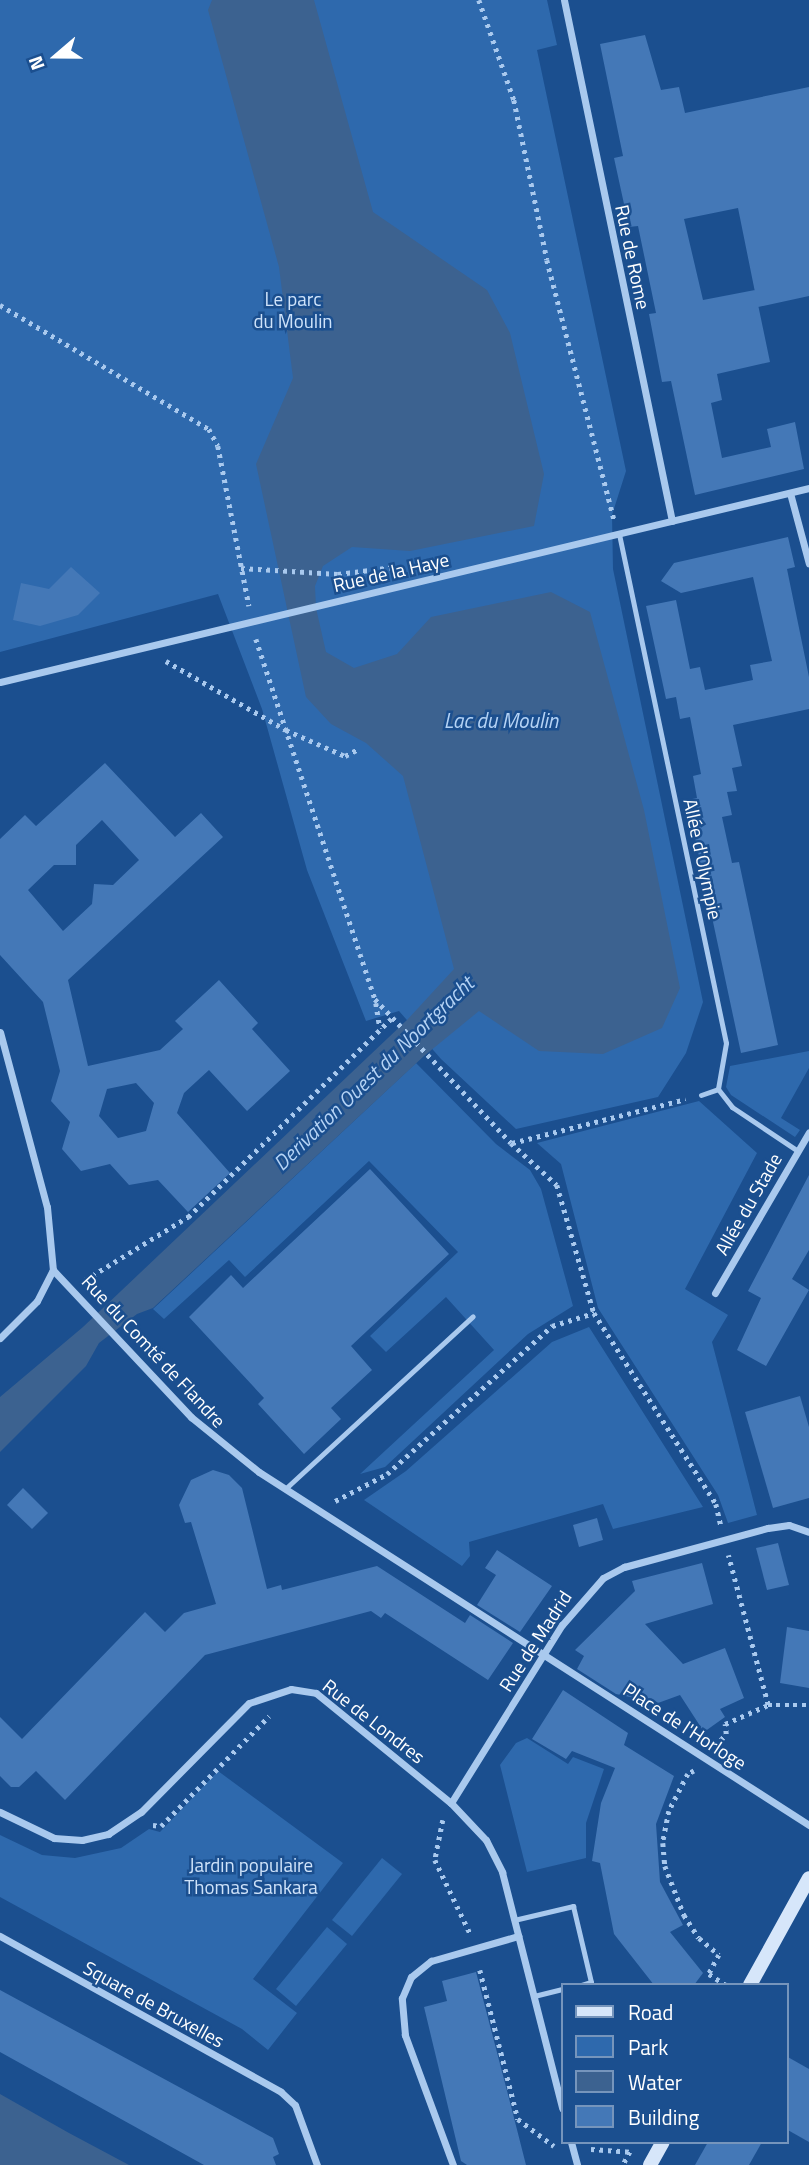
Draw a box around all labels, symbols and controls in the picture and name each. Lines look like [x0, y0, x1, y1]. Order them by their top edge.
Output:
north arrow [21, 21, 91, 91]
text: N [20, 52, 52, 75]
street label: Rue de Rome [611, 203, 655, 311]
park label: Le parc du Moulin [253, 288, 333, 332]
street label: Rue de la Haye [331, 548, 451, 596]
water label: Lac du Moulin [444, 707, 558, 733]
street label: Allée d'Olympie [679, 796, 727, 922]
water label: Derivation Ouest du Noortgracht [268, 971, 478, 1175]
street label: Allée du Stade [710, 1149, 786, 1259]
street label: Rue du Comté de Flandre [77, 1270, 231, 1432]
street label: Rue de Madrid [494, 1586, 576, 1696]
street label: Rue de Londres [318, 1674, 430, 1768]
street label: Place de l'Horloge [619, 1678, 751, 1774]
park label: Jardin populaire Thomas Sankara [184, 1854, 318, 1898]
street label: Square de Bruxelles [80, 1956, 228, 2052]
legend [560, 1983, 788, 2144]
text: Road [628, 1996, 673, 2028]
text: Park [628, 2031, 668, 2063]
text: Water [628, 2066, 682, 2098]
text: Building [628, 2101, 699, 2133]

